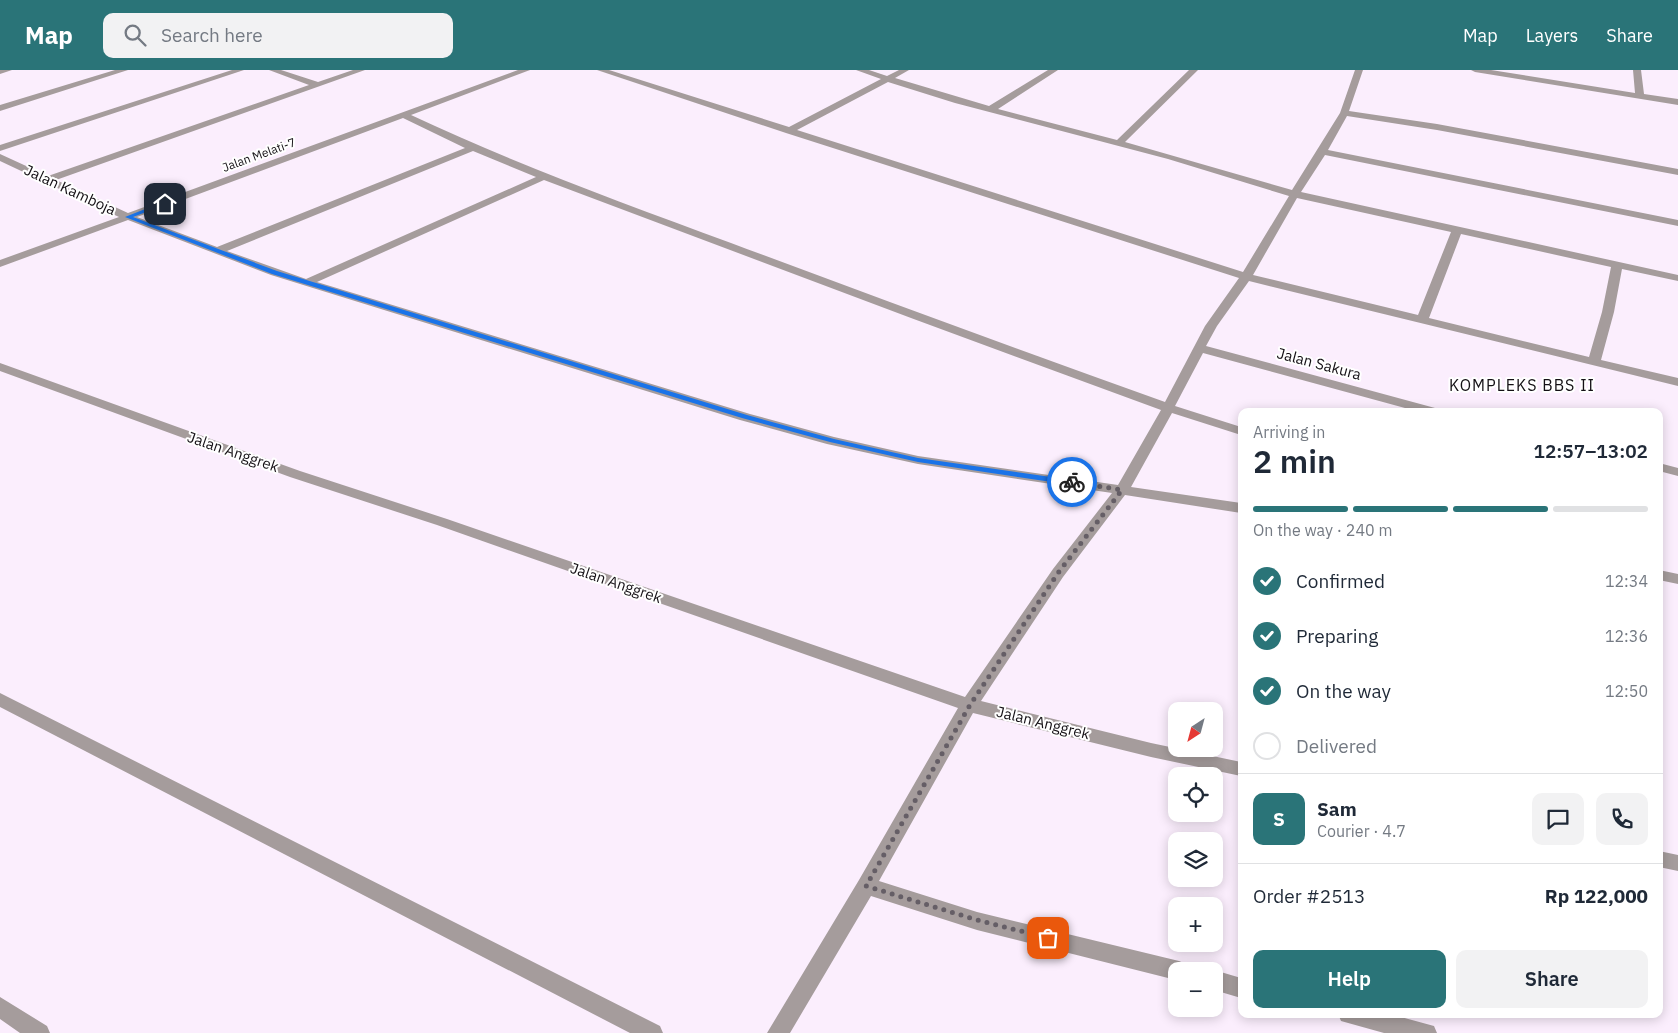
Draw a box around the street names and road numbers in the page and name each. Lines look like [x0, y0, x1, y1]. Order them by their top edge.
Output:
street label: Jalan Melati-7 [220, 134, 298, 175]
street label: Jalan Kamboja [21, 160, 119, 219]
street label: Jalan Sakura [1275, 343, 1363, 384]
street label: Jalan Anggrek [185, 427, 281, 476]
street label: Jalan Anggrek [568, 558, 664, 607]
street label: Jalan Anggrek [995, 702, 1092, 743]

